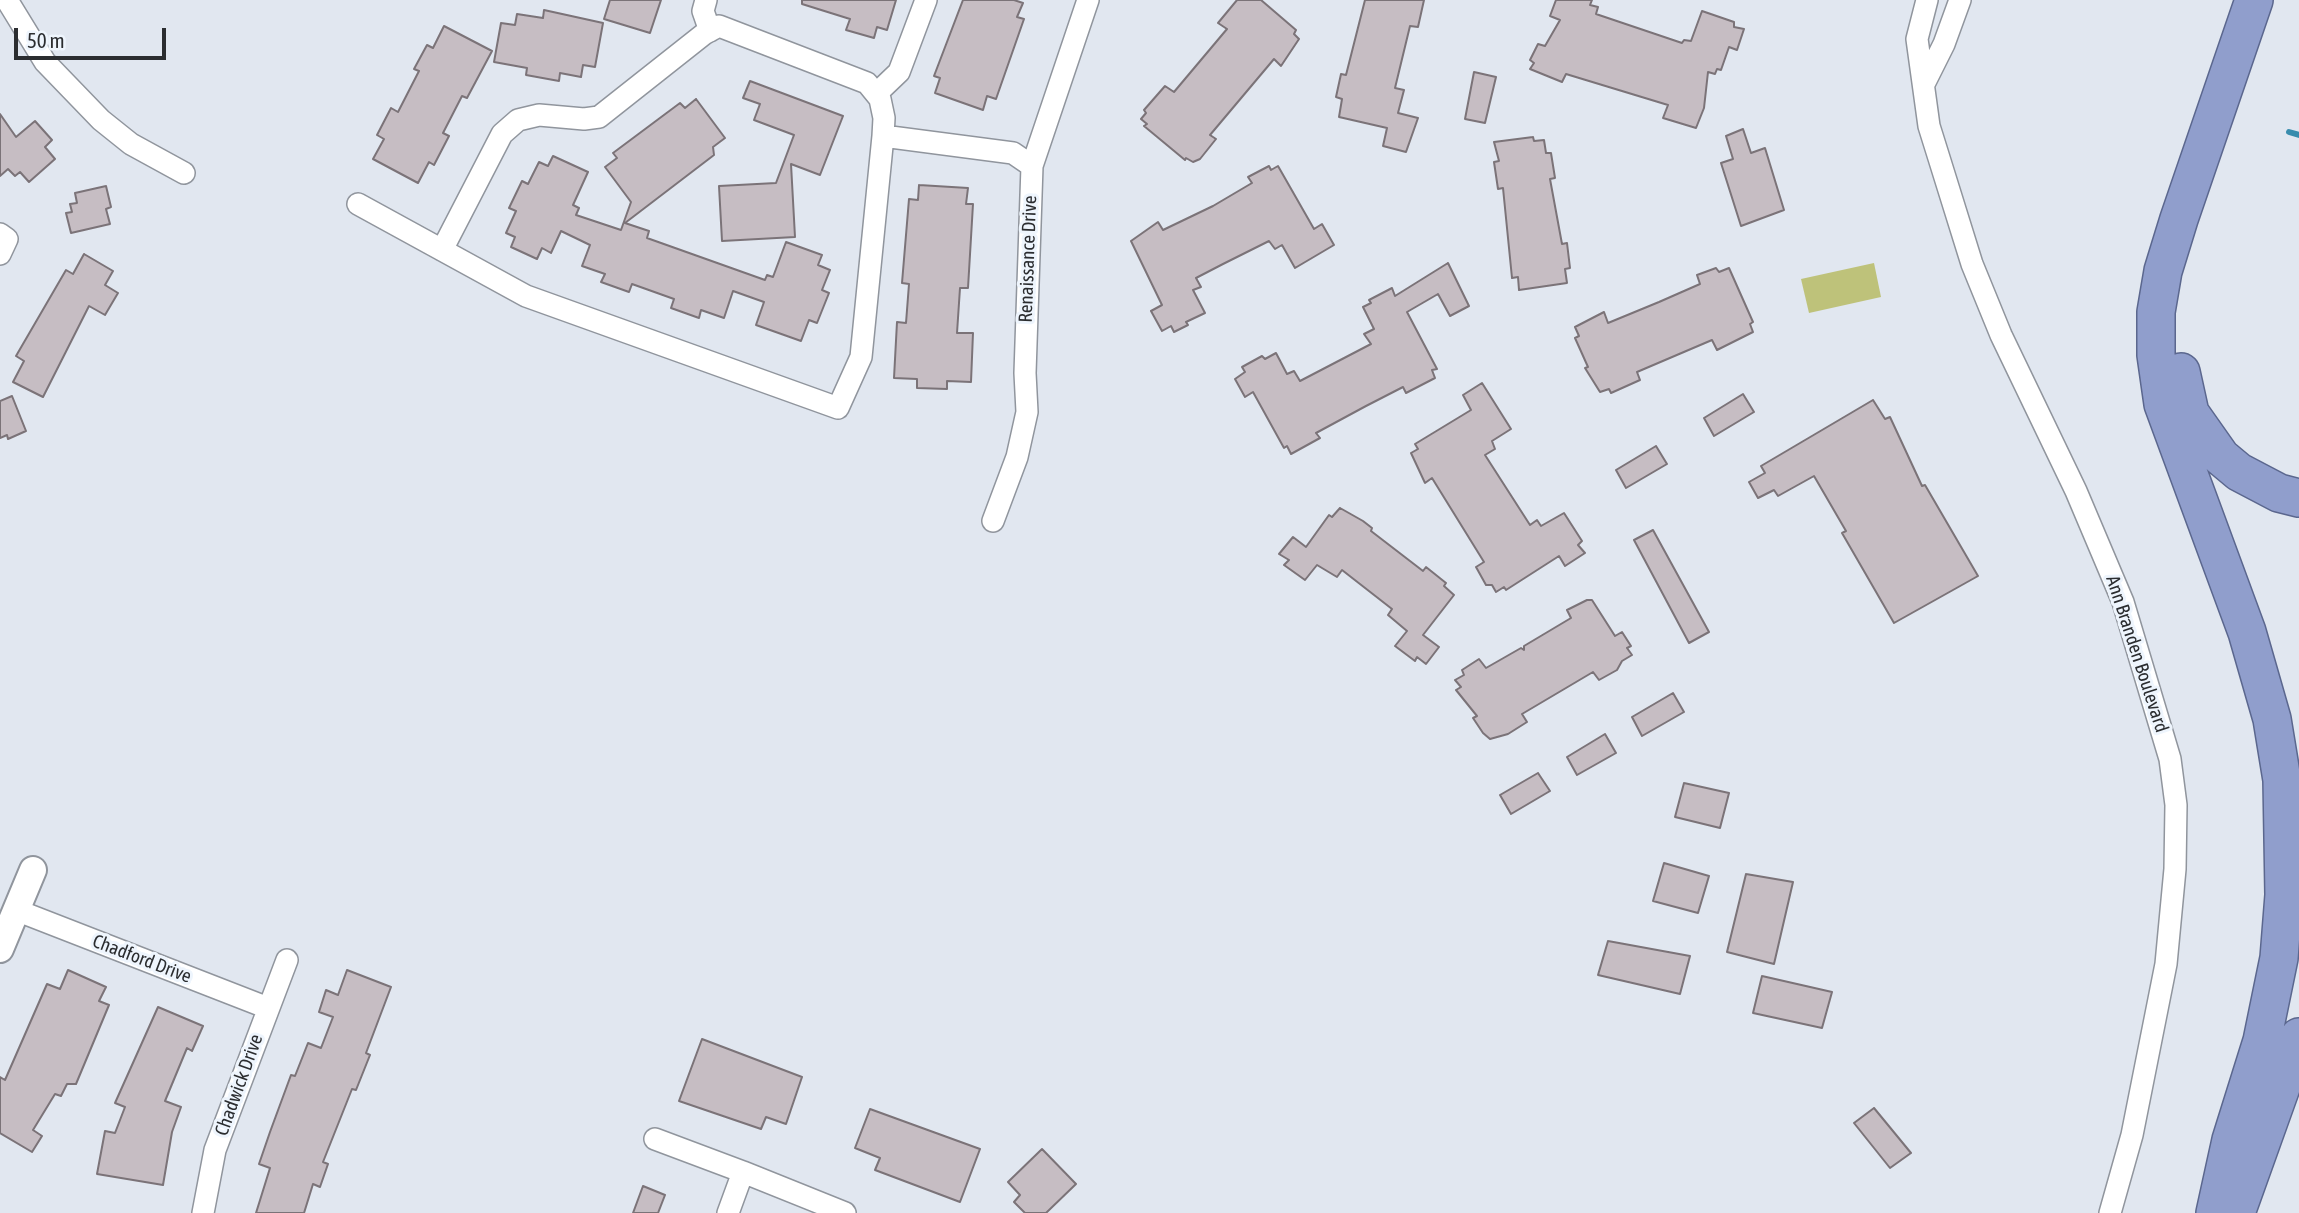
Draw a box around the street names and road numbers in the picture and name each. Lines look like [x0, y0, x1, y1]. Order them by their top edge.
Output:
street label: Renaissance Drive [1014, 195, 1042, 323]
street label: Ann Branden Boulevard [2101, 573, 2173, 735]
street label: Chadford Drive [89, 930, 195, 988]
street label: Chadwick Drive [210, 1031, 268, 1139]

